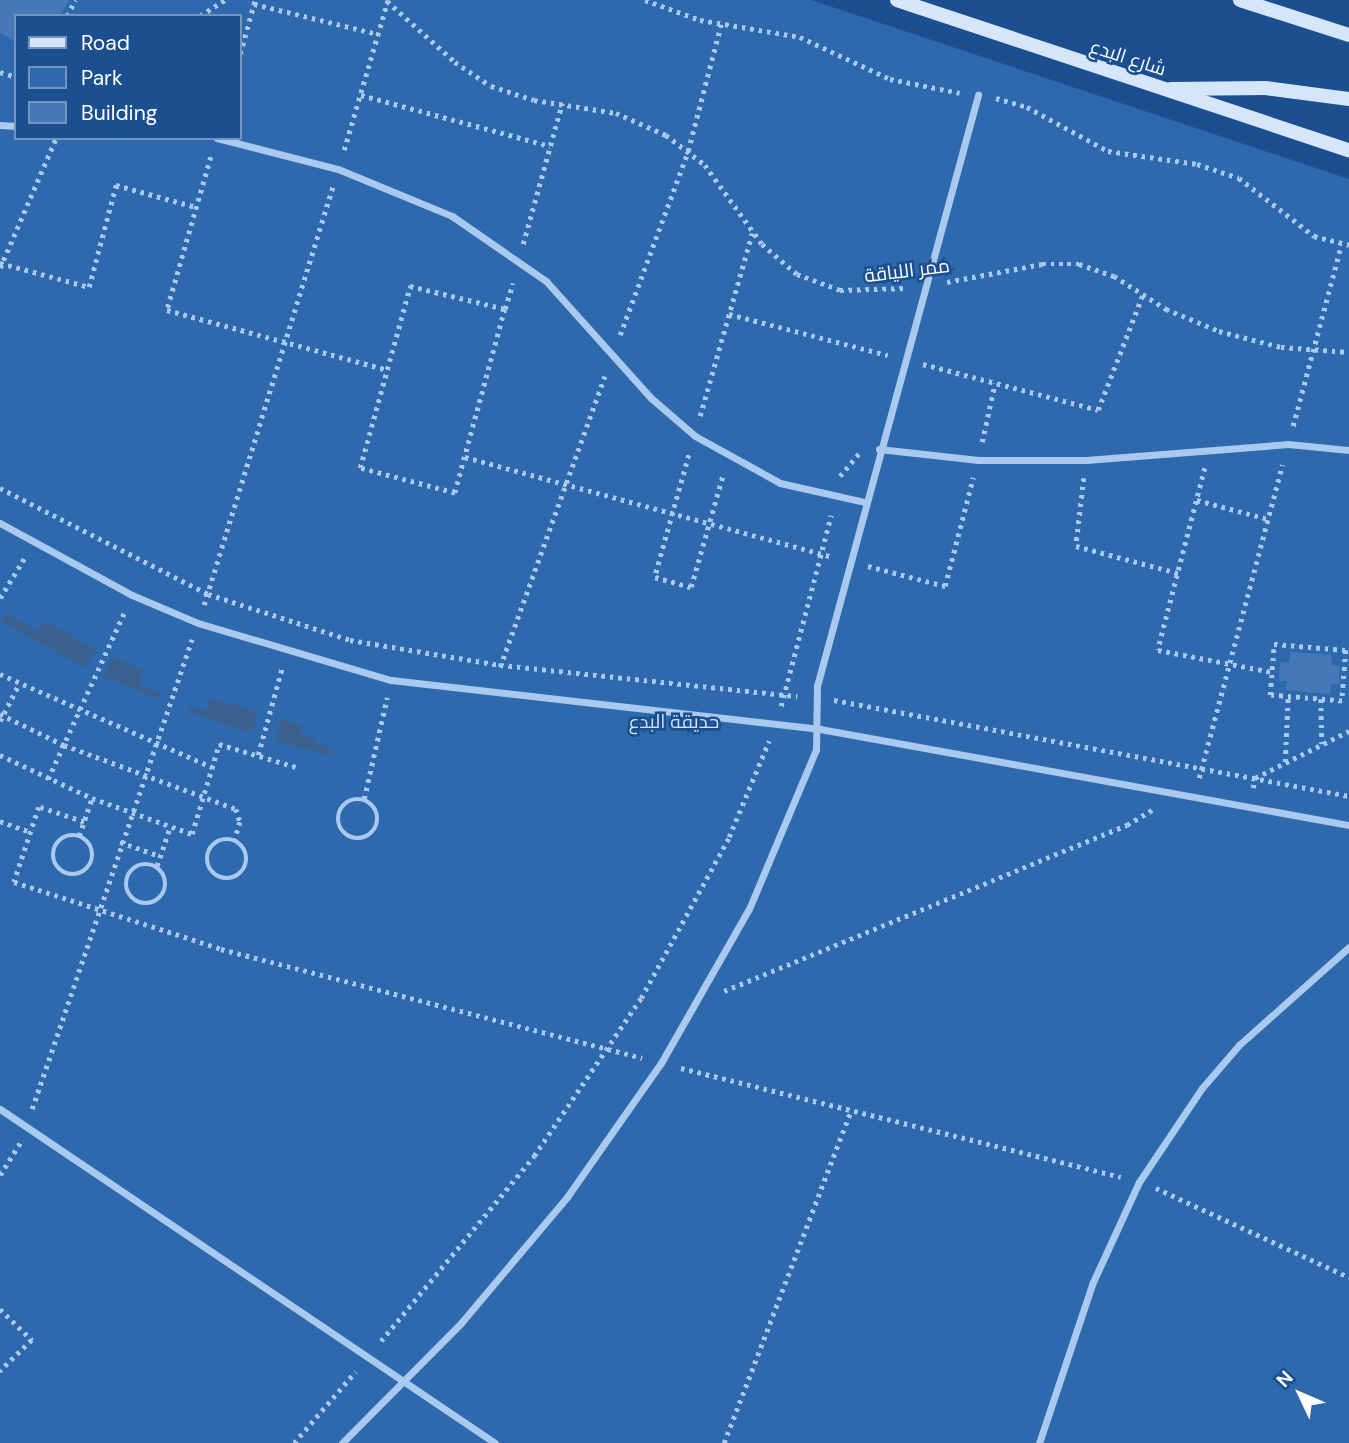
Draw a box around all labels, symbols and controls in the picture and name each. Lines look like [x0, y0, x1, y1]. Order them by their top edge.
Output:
legend [14, 14, 242, 140]
text: Road [81, 29, 130, 57]
street label: شارع البدع [1087, 35, 1169, 81]
text: Park [81, 64, 122, 92]
text: Building [81, 99, 157, 127]
street label: ممر اللياقة [863, 254, 951, 288]
park label: حديقة البدع [629, 711, 719, 733]
north arrow [1265, 1359, 1335, 1429]
text: N [1271, 1365, 1298, 1393]

